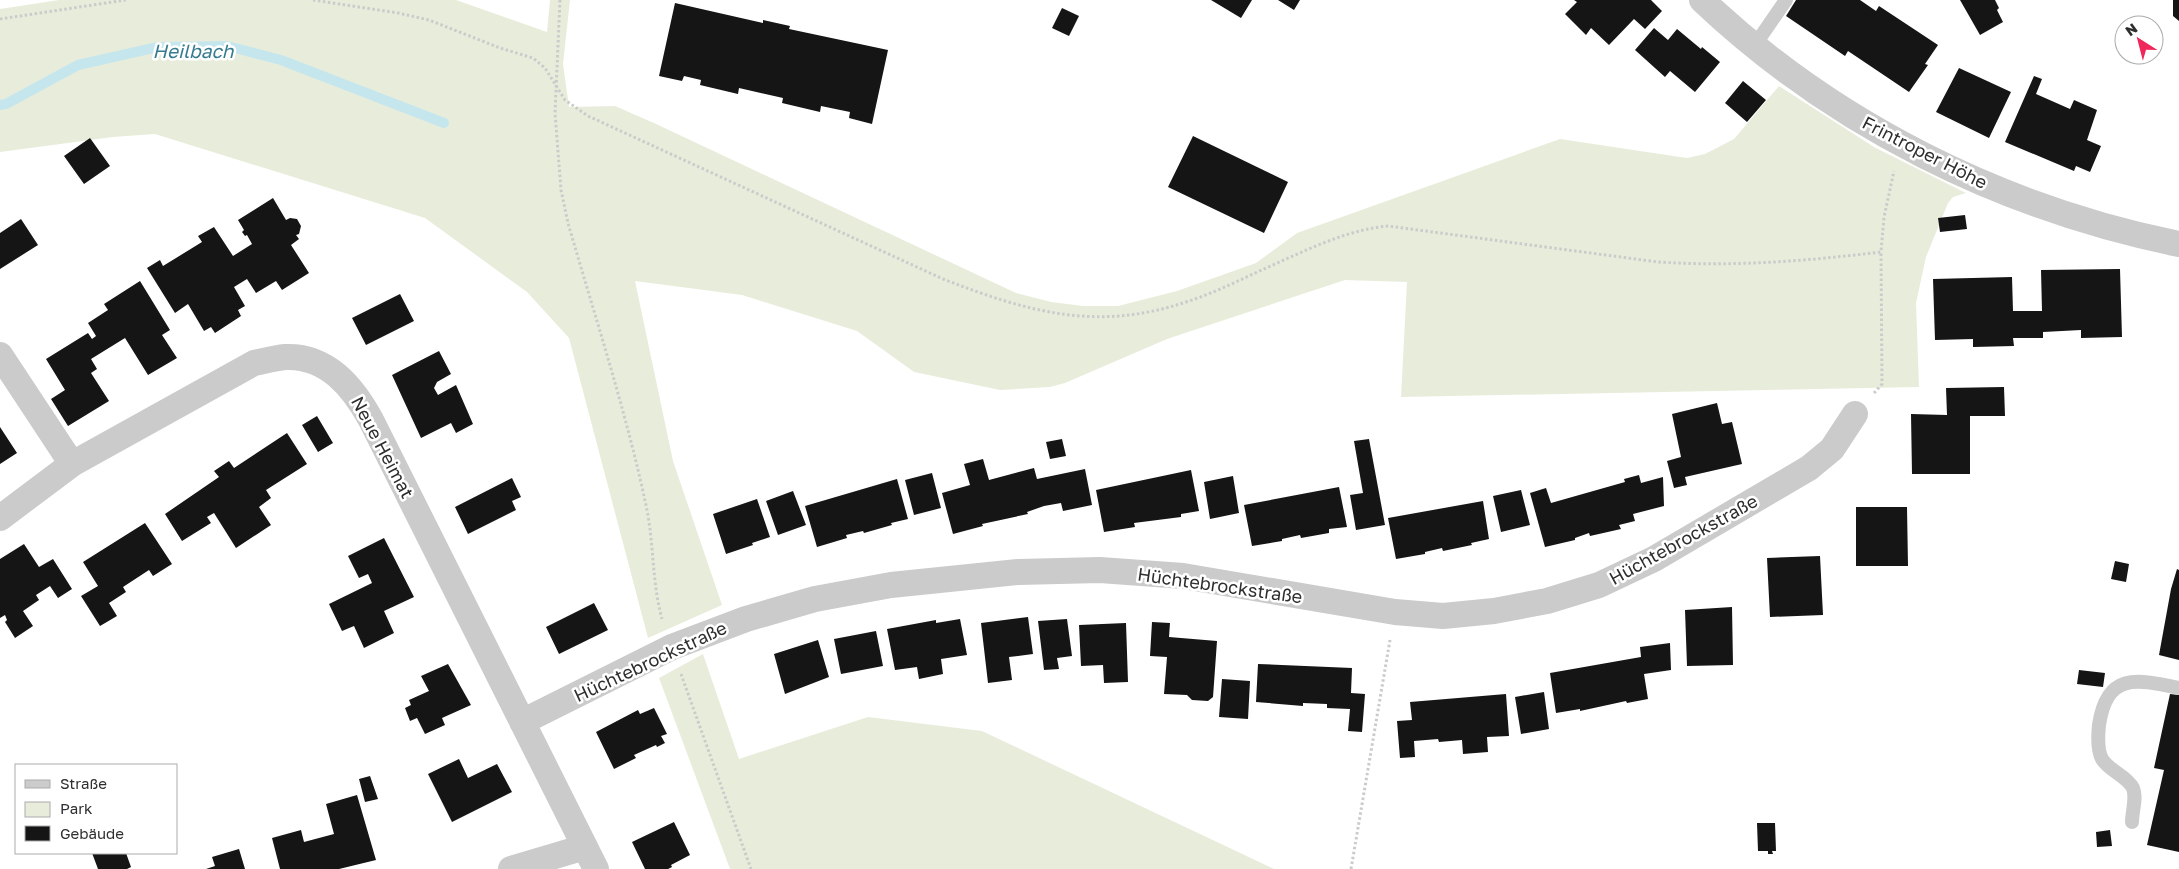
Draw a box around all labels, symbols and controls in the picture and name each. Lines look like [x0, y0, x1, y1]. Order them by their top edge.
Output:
north arrow [2114, 15, 2164, 65]
text: N [2122, 19, 2140, 39]
water label: Heilbach [152, 39, 235, 62]
street label: Frintroper Höhe [1859, 111, 1991, 193]
street label: Neue Heimat [347, 392, 419, 502]
street label: Hüchtebrockstraße [1605, 489, 1761, 589]
street label: Hüchtebrockstraße [1136, 563, 1304, 607]
street label: Hüchtebrockstraße [570, 616, 730, 706]
legend [15, 764, 178, 854]
text: Straße [60, 774, 107, 792]
text: Park [60, 799, 93, 817]
text: Gebäude [60, 824, 124, 842]

